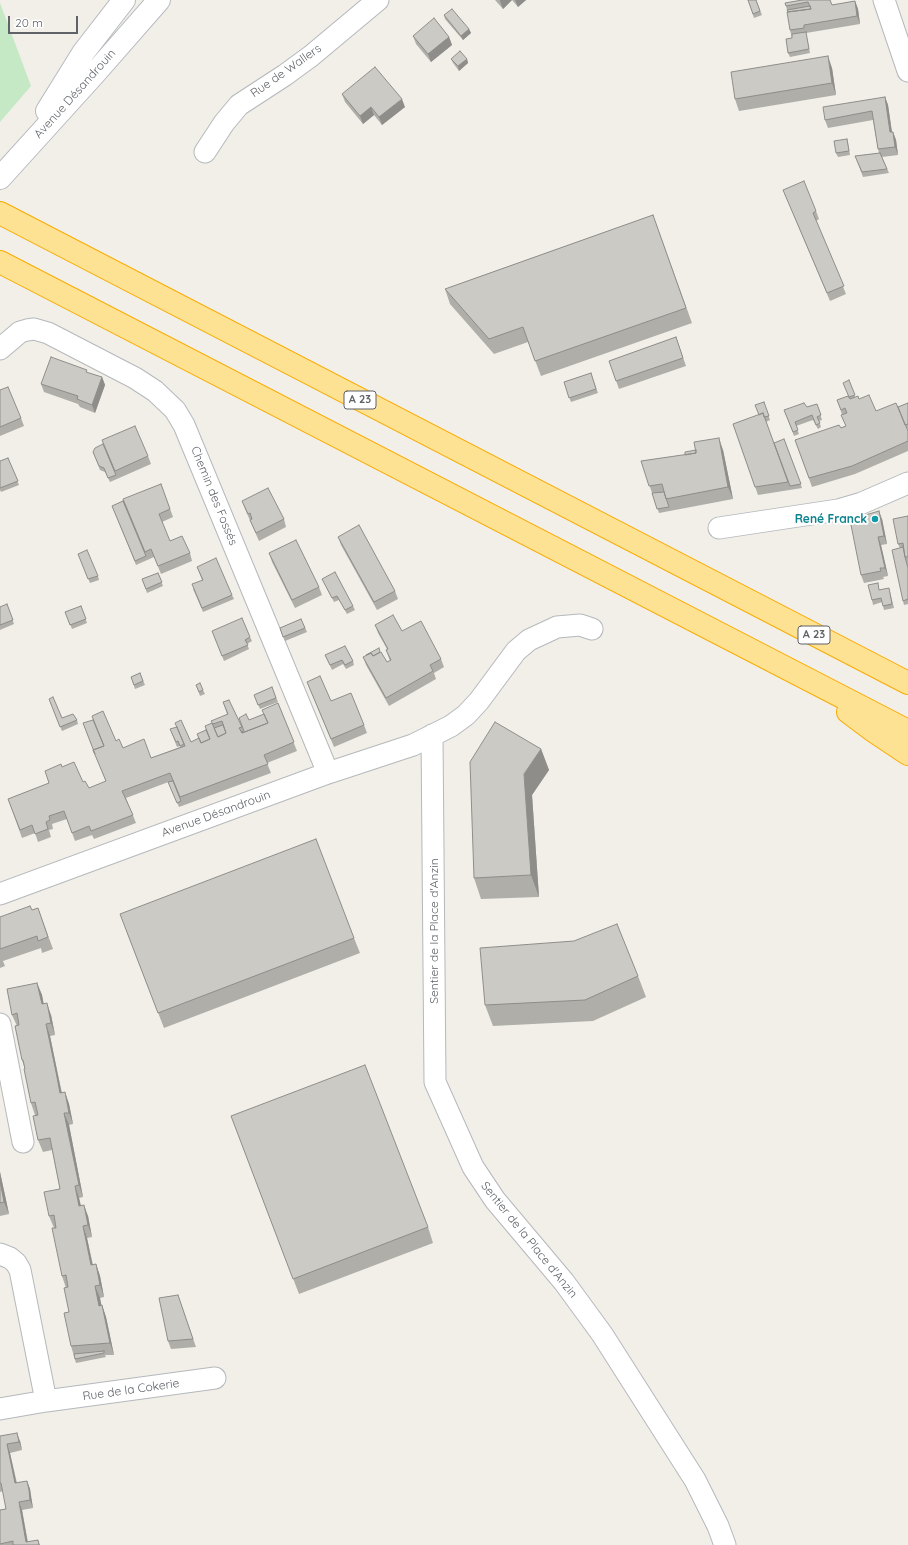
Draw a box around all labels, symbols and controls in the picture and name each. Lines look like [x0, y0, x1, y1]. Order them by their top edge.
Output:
scale bar [10, 8, 80, 34]
text: 20 m [15, 15, 43, 30]
street label: Rue de Wallers [248, 41, 324, 101]
street label: Avenue Désandrouin [31, 46, 119, 142]
road number: A 23 [344, 391, 376, 409]
street label: Chemin des Fossés [188, 444, 240, 548]
place label: René Franck [795, 512, 867, 526]
marker: René Franck [870, 514, 880, 524]
road number: A 23 [798, 626, 830, 644]
street label: Avenue Désandrouin [160, 788, 272, 840]
street label: Sentier de la Place d'Anzin [427, 858, 441, 1004]
street label: Sentier de la Place d'Anzin [478, 1179, 580, 1301]
street label: Rue de la Cokerie [82, 1376, 180, 1404]

